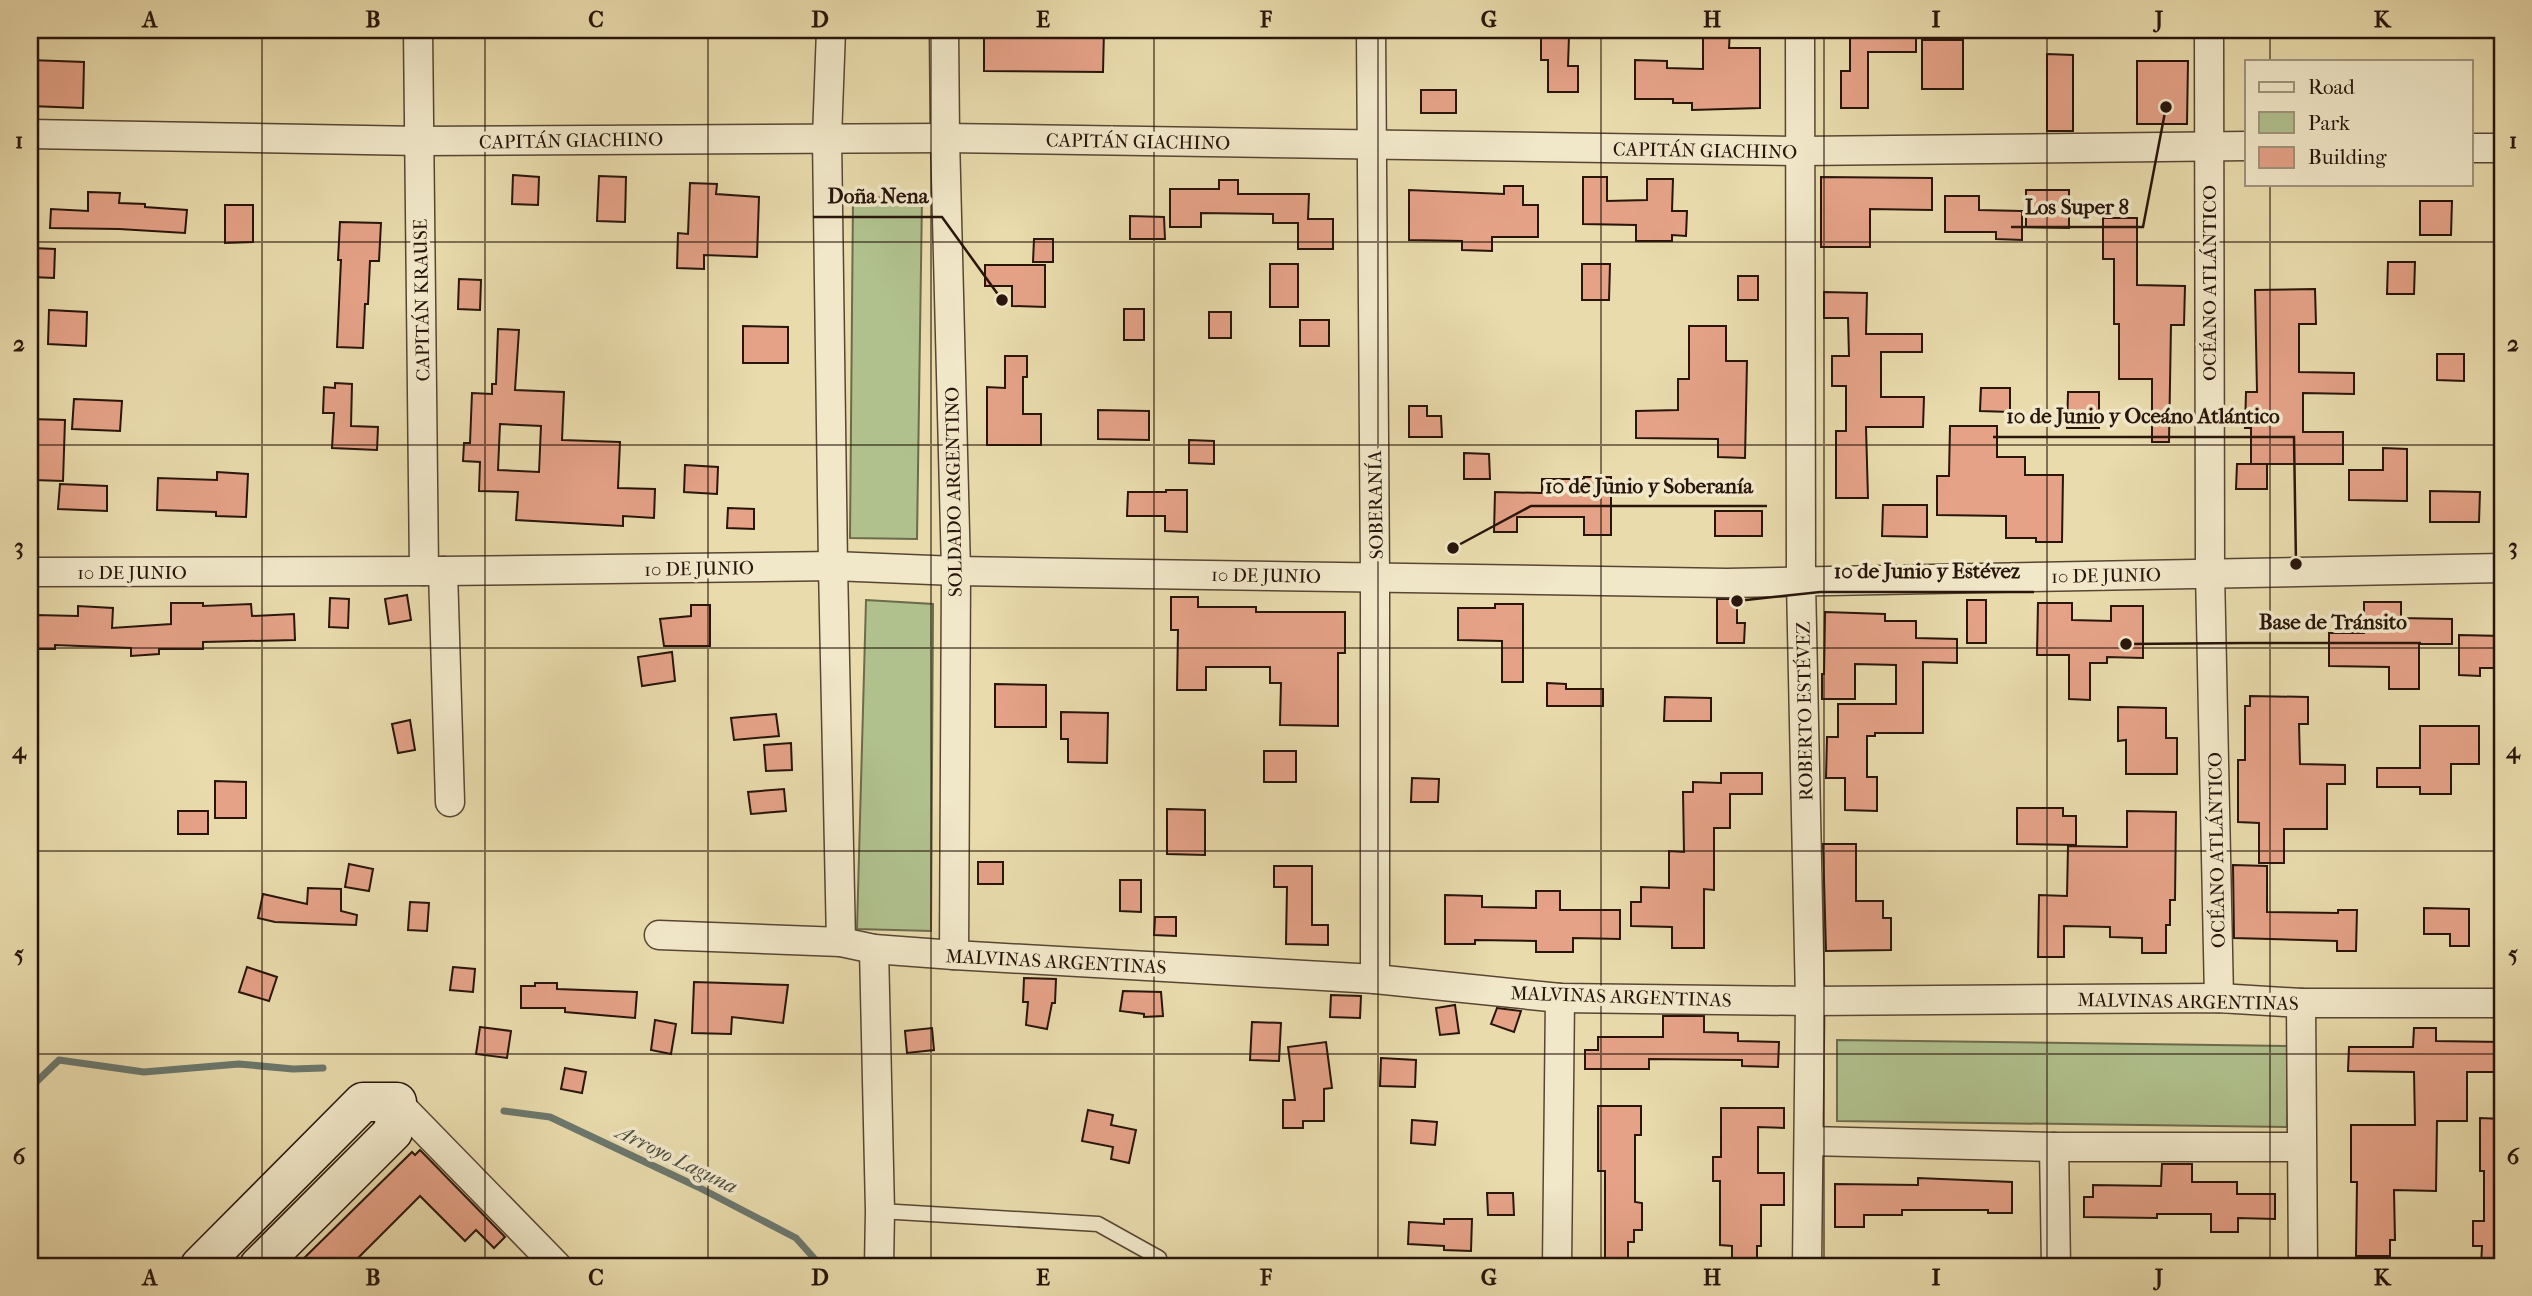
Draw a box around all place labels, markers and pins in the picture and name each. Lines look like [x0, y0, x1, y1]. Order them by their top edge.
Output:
callout: Doña Nena [813, 175, 942, 217]
callout: Los Super 8 [2011, 185, 2143, 227]
callout: 10 de Junio y Oceáno Atlántico [1993, 395, 2294, 437]
callout: 10 de Junio y Soberanía [1531, 464, 1767, 506]
callout: 10 de Junio y Estévez [1820, 550, 2034, 592]
callout: Base de Tránsito [2245, 601, 2421, 643]

